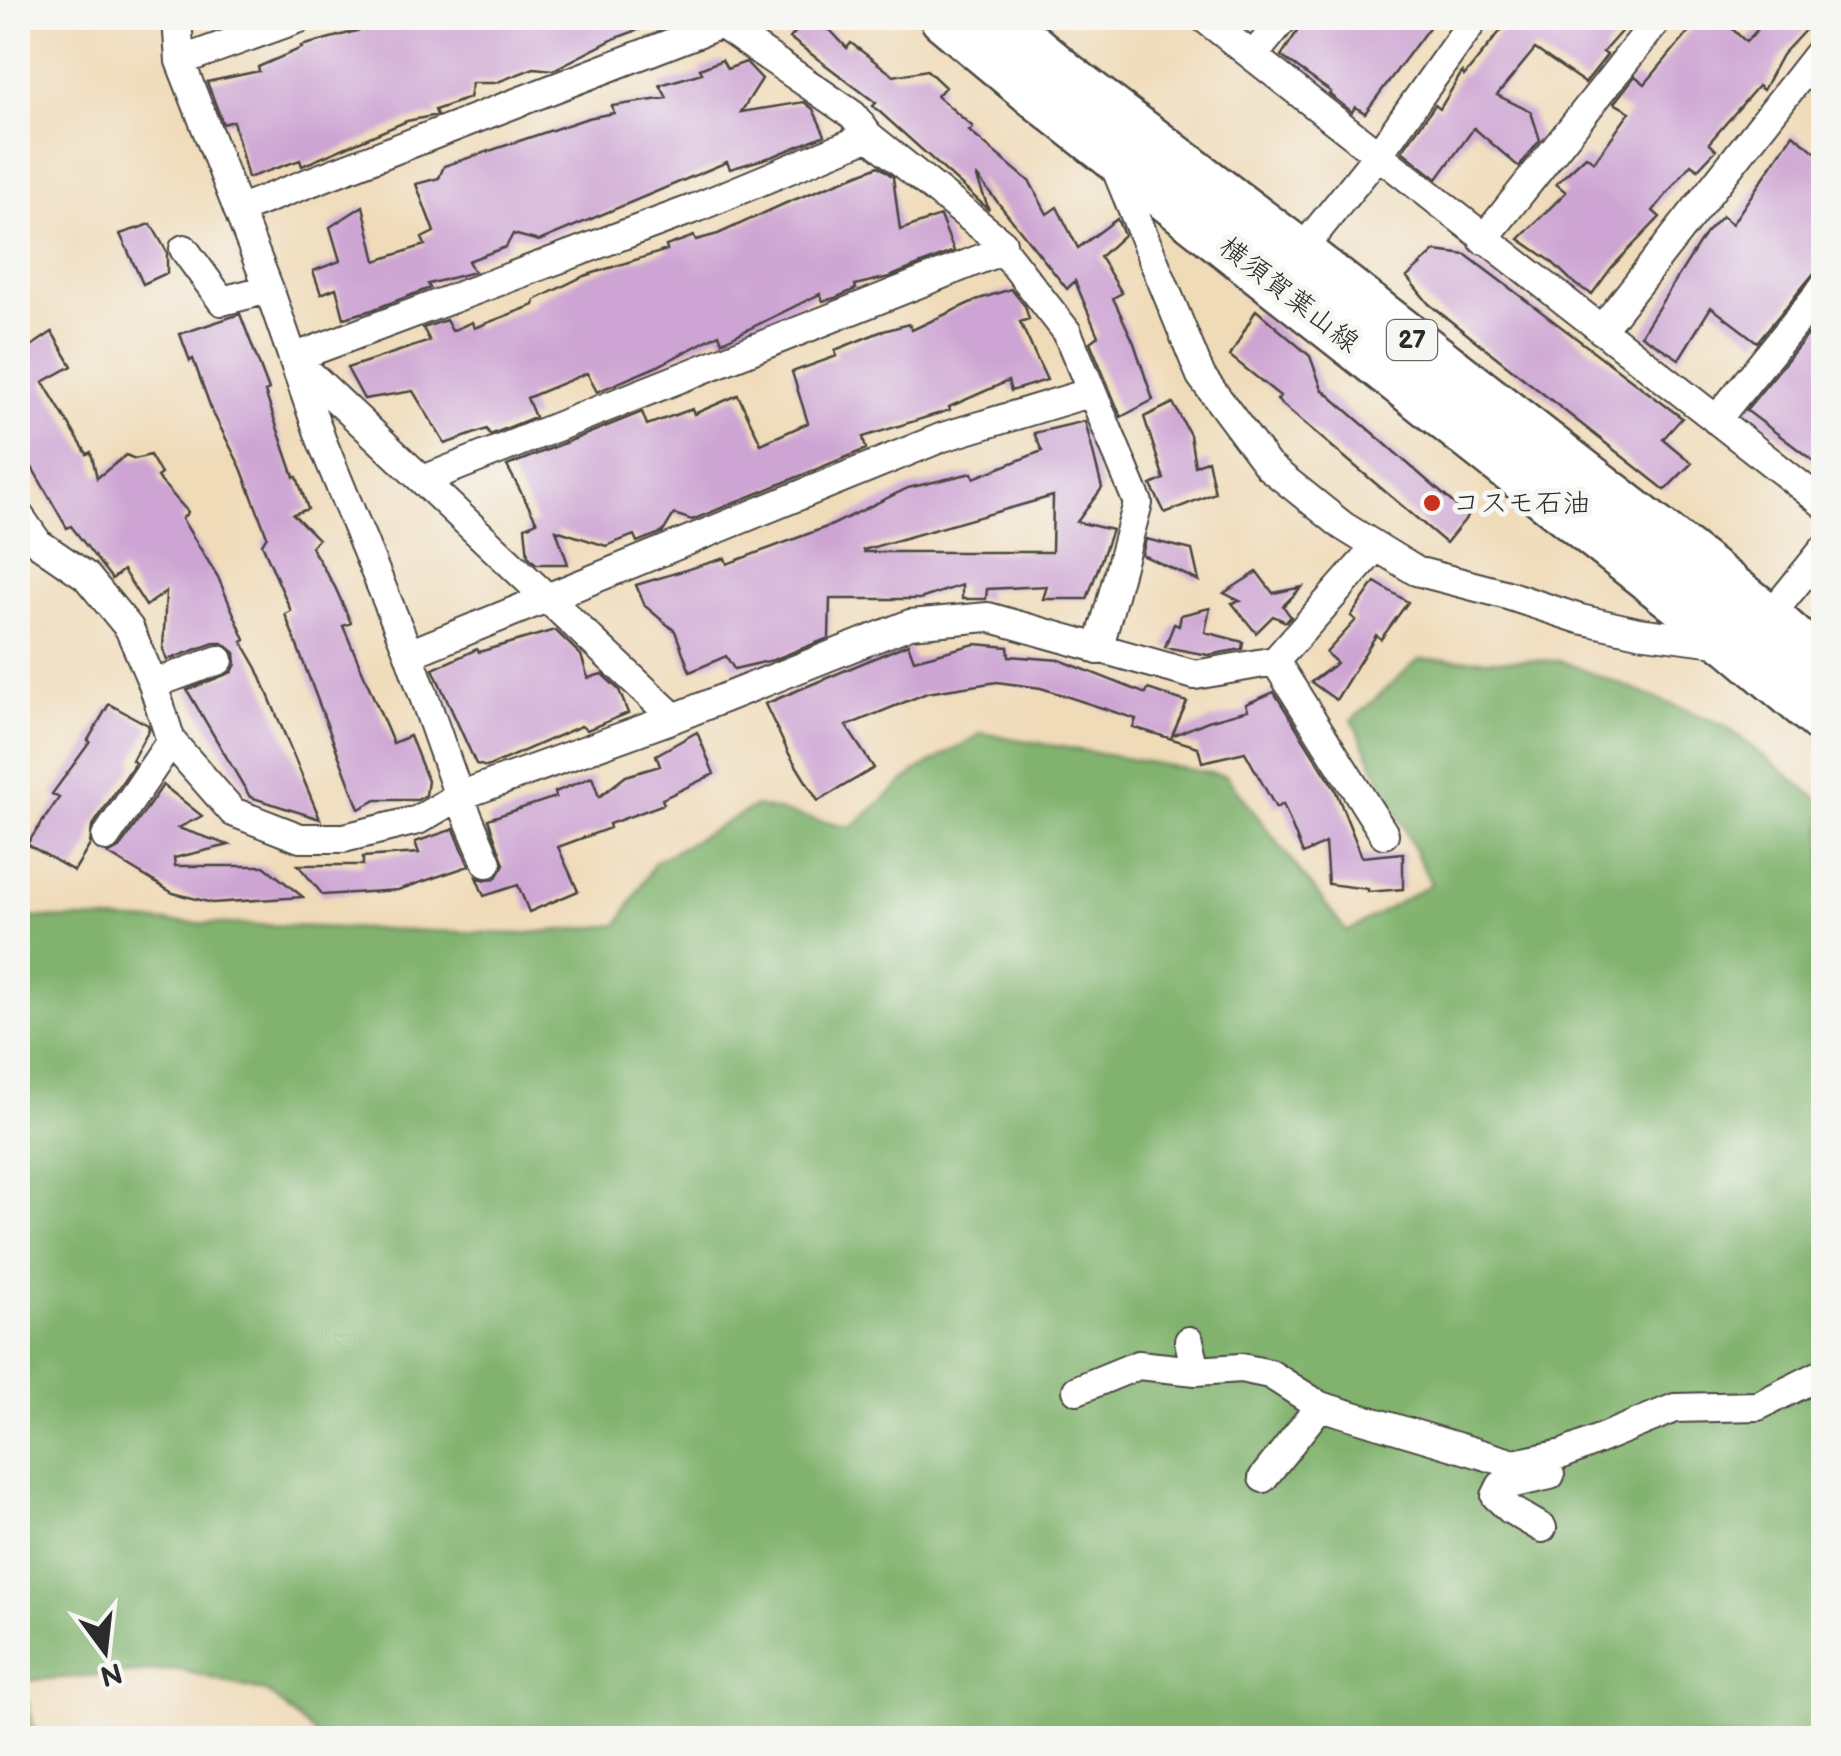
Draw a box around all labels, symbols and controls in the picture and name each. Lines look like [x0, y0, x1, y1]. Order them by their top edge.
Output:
street label: 横須賀葉山線 [1213, 230, 1365, 360]
road number: 27 [1387, 320, 1437, 360]
place label: コスモ石油 [1452, 487, 1591, 520]
marker: コスモ石油 [1421, 492, 1443, 514]
north arrow [55, 1601, 155, 1701]
text: N [97, 1655, 126, 1692]

